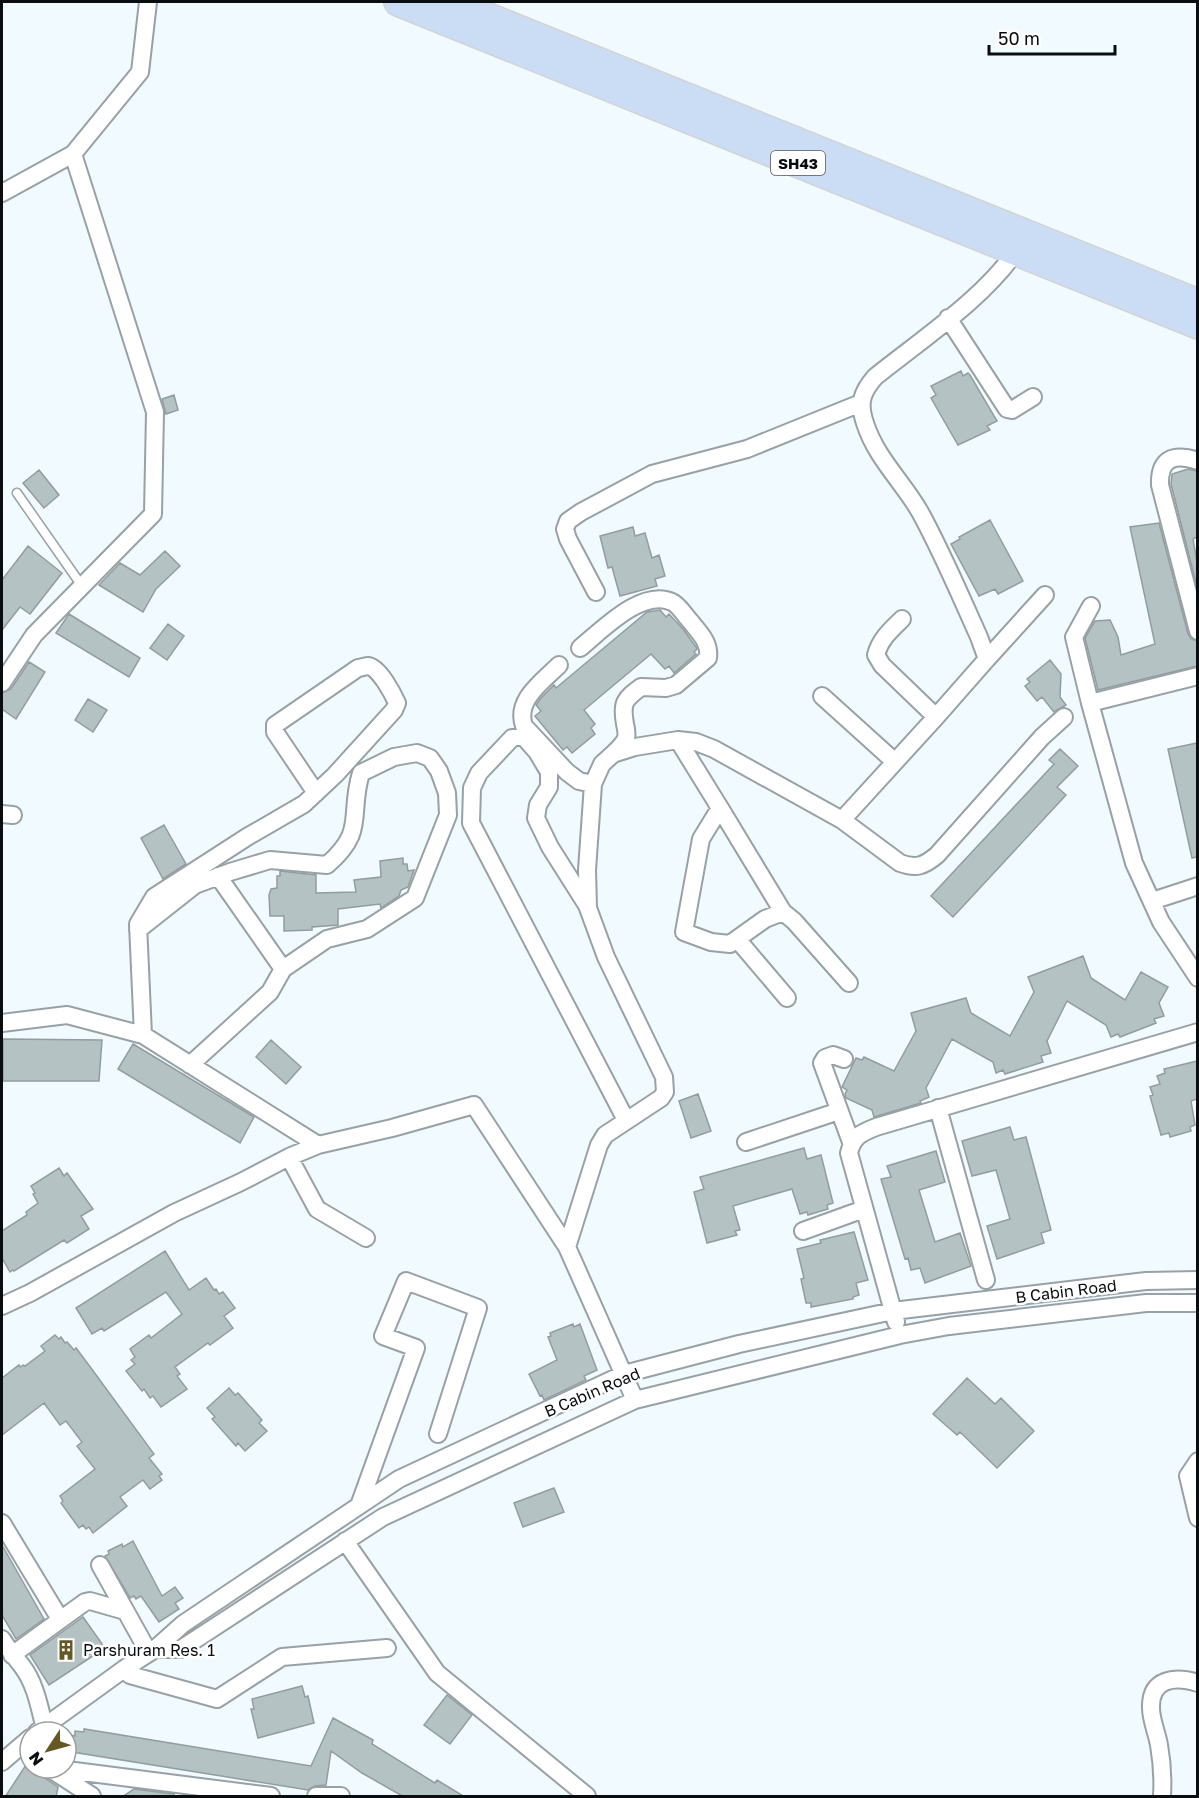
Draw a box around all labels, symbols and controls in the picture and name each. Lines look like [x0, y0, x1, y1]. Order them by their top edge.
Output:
scale bar [989, 18, 1115, 56]
text: 50 m [998, 27, 1040, 49]
road number: SH43 [771, 151, 825, 175]
street label: B Cabin Road [1014, 1275, 1118, 1307]
street label: B Cabin Road [541, 1363, 643, 1421]
building icon: Parshuram Res. 1 [54, 1638, 78, 1662]
place label: Parshuram Res. 1 [83, 1640, 215, 1660]
north arrow [18, 1720, 78, 1780]
text: N [24, 1748, 48, 1770]

